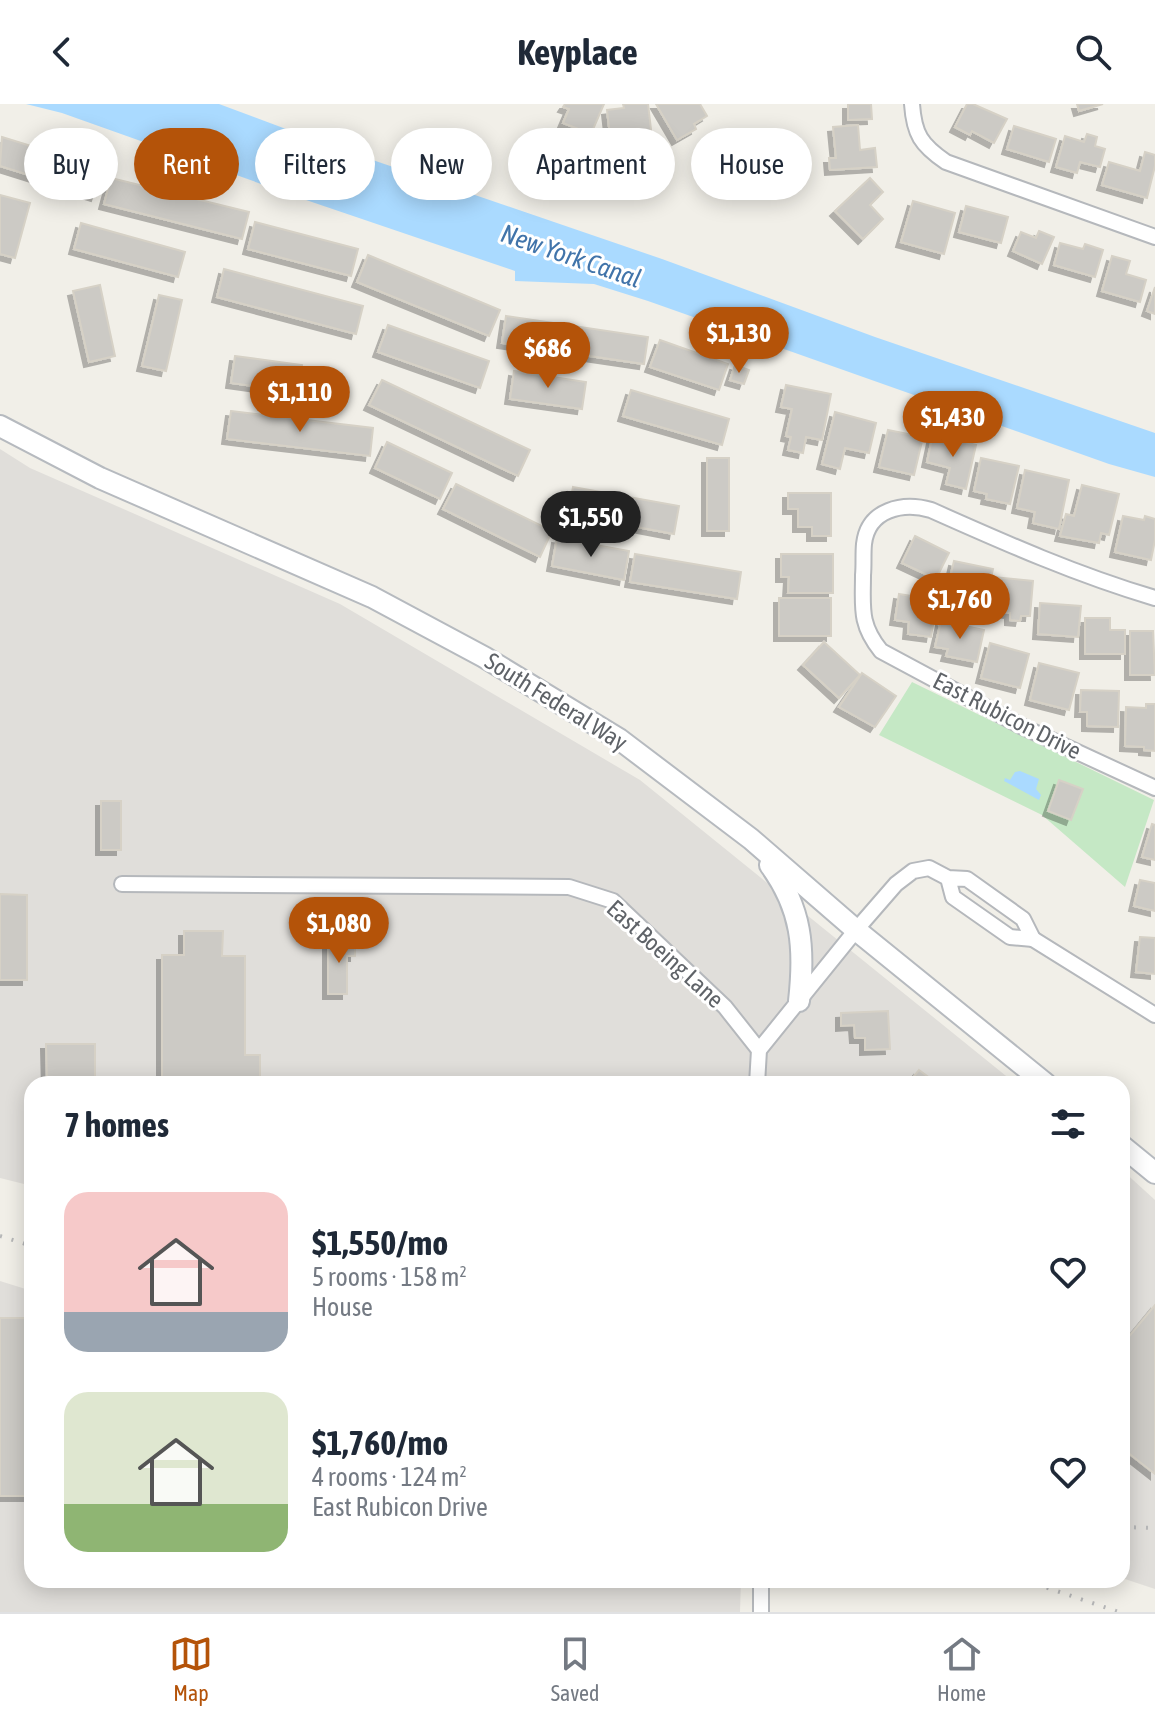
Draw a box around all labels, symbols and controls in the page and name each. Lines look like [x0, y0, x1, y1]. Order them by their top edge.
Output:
icon: back [40, 30, 84, 74]
icon: search [1071, 30, 1115, 74]
text: Keyplace [517, 31, 638, 73]
chip: Buy [24, 128, 118, 200]
chip: Rent [134, 128, 239, 200]
chip: Filters [255, 128, 375, 200]
chip: New [391, 128, 492, 200]
chip: Apartment [508, 128, 675, 200]
chip: House [691, 128, 812, 200]
water label: New York Canal [497, 218, 645, 294]
pin: $1,130 [674, 307, 804, 375]
text: $1,130 [707, 318, 771, 348]
pin: $686 [501, 322, 595, 390]
text: $686 [524, 333, 572, 363]
pin: $1,110 [235, 366, 365, 434]
text: $1,110 [268, 377, 332, 407]
pin: $1,430 [888, 391, 1018, 459]
text: $1,430 [921, 402, 985, 432]
pin: $1,550 [526, 491, 656, 559]
text: $1,550 [559, 502, 623, 532]
pin: $1,760 [895, 573, 1025, 641]
text: $1,760 [928, 584, 992, 614]
street label: South Federal Way [480, 647, 632, 756]
street label: East Rubicon Drive [929, 667, 1086, 764]
street label: East Boeing Lane [602, 894, 729, 1013]
pin: $1,080 [274, 897, 404, 965]
text: $1,080 [307, 908, 371, 938]
icon: filters [1046, 1102, 1090, 1146]
text: 7 homes [64, 1105, 169, 1144]
text: $1,550/mo [312, 1223, 448, 1262]
icon: home [128, 1224, 224, 1320]
icon: heart [1046, 1250, 1090, 1294]
text: 5 rooms · 158 m² [312, 1262, 467, 1292]
text: House [312, 1292, 373, 1322]
text: $1,760/mo [312, 1423, 448, 1462]
icon: home [128, 1424, 224, 1520]
icon: heart [1046, 1450, 1090, 1494]
text: 4 rooms · 124 m² [312, 1462, 467, 1492]
text: East Rubicon Drive [312, 1492, 488, 1522]
tab: Map [169, 1632, 213, 1706]
tab: Saved [551, 1632, 599, 1706]
tab: Home [937, 1632, 986, 1706]

